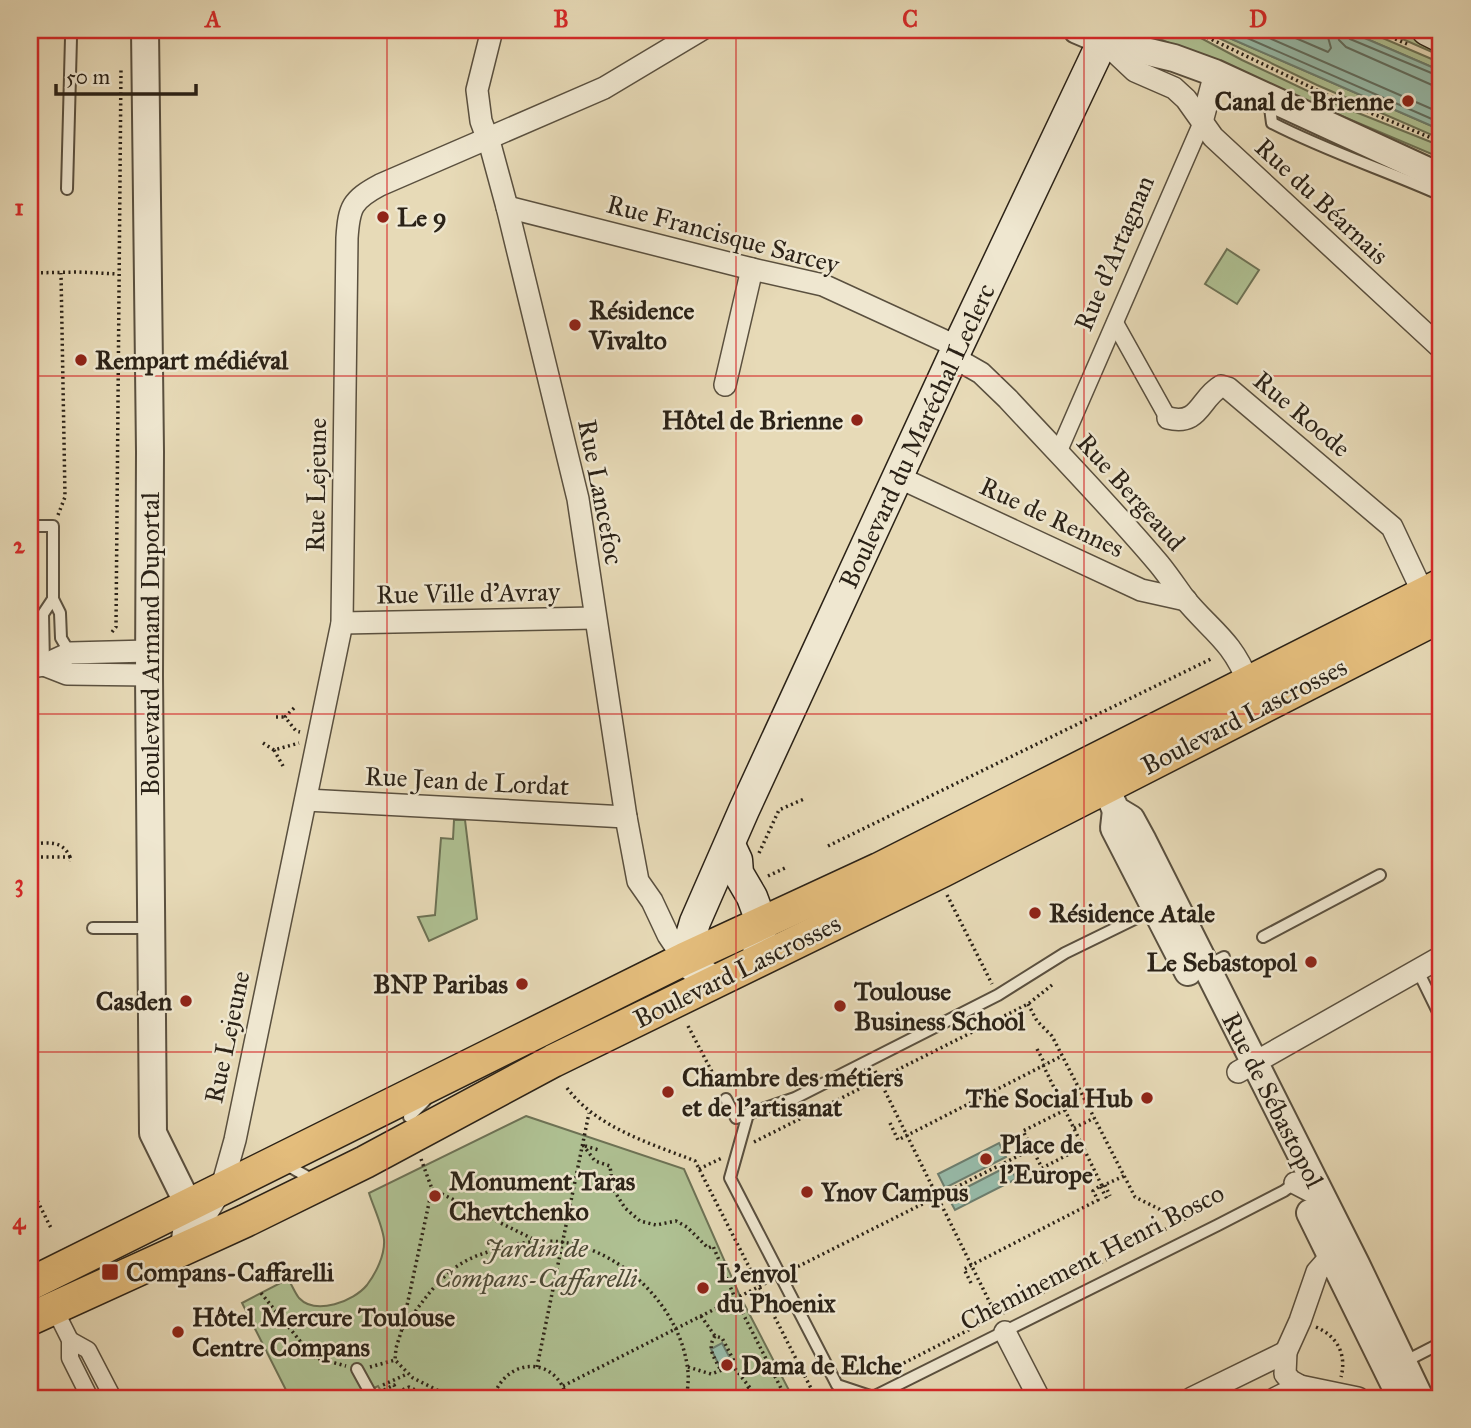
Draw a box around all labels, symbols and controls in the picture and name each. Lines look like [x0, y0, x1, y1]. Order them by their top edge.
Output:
text: A [203, 5, 221, 33]
text: B [553, 5, 569, 33]
text: C [902, 5, 918, 33]
text: D [1249, 5, 1267, 33]
scale bar [56, 52, 196, 96]
text: 50 m [66, 64, 111, 90]
place label: Canal de Brienne [1214, 85, 1394, 117]
marker: Canal de Brienne [1400, 93, 1416, 109]
street label: Rue du Béarnais [1248, 131, 1396, 271]
street label: Rue d'Artagnan [1067, 171, 1161, 335]
street label: Rue Francisque Sarcey [603, 188, 843, 281]
text: 1 [14, 193, 24, 221]
place label: Le 9 [397, 201, 447, 233]
marker: Le 9 [375, 209, 391, 225]
street label: Boulevard du Maréchal Leclerc [832, 278, 1002, 594]
place label: Résidence Vivalto [588, 294, 694, 356]
marker: Résidence Vivalto [567, 317, 583, 333]
place label: Rempart médiéval [95, 344, 289, 376]
marker: Rempart médiéval [73, 352, 89, 368]
street label: Rue Roode [1247, 364, 1357, 464]
place label: Hôtel de Brienne [662, 404, 843, 436]
marker: Hôtel de Brienne [849, 412, 865, 428]
street label: Rue Lejeune [299, 417, 333, 552]
street label: Rue Lancefoc [571, 417, 631, 567]
street label: Rue Bergeaud [1070, 427, 1192, 557]
street label: Rue de Rennes [975, 470, 1129, 564]
street label: Boulevard Armand Duportal [134, 492, 166, 796]
text: 2 [13, 531, 25, 559]
street label: Rue Ville d'Avray [376, 575, 561, 611]
street label: Boulevard Lascrosses [1136, 650, 1352, 782]
street label: Rue Jean de Lordat [364, 760, 570, 802]
text: 3 [14, 869, 24, 898]
place label: Résidence Atale [1049, 897, 1215, 929]
marker: Résidence Atale [1027, 905, 1043, 921]
street label: Boulevard Lascrosses [628, 907, 846, 1035]
place label: Le Sebastopol [1147, 946, 1298, 978]
marker: Le Sebastopol [1303, 954, 1319, 970]
street label: Rue Lejeune [197, 968, 257, 1106]
place label: BNP Paribas [373, 968, 509, 1000]
place label: Toulouse Business School [853, 975, 1026, 1037]
marker: BNP Paribas [514, 976, 530, 992]
place label: Casden [96, 985, 172, 1017]
marker: Casden [178, 993, 194, 1009]
marker: Toulouse Business School [832, 998, 848, 1014]
street label: Rue de Sébastopol [1215, 1007, 1331, 1193]
place label: Chambre des métiers et de l'artisanat [682, 1061, 904, 1123]
place label: The Social Hub [965, 1082, 1133, 1114]
marker: Chambre des métiers et de l'artisanat [660, 1084, 676, 1100]
marker: The Social Hub [1139, 1090, 1155, 1106]
place label: Place de l'Europe [999, 1128, 1093, 1190]
marker: Place de l'Europe [978, 1151, 994, 1167]
place label: Monument Taras Chevtchenko [449, 1165, 636, 1227]
place label: Ynov Campus [820, 1176, 969, 1208]
street label: Cheminement Henri Bosco [955, 1176, 1229, 1338]
marker: Ynov Campus [799, 1184, 815, 1200]
marker: Monument Taras Chevtchenko [427, 1188, 443, 1204]
text: 4 [13, 1207, 27, 1235]
park label: Jardin de Compans-Caffarelli [435, 1232, 638, 1296]
place label: Compans-Caffarelli [126, 1256, 335, 1288]
place label: L'envol du Phoenix [717, 1257, 836, 1319]
marker: Compans-Caffarelli [100, 1262, 120, 1282]
marker: L'envol du Phoenix [695, 1280, 711, 1296]
place label: Hôtel Mercure Toulouse Centre Compans [192, 1301, 455, 1363]
marker: Hôtel Mercure Toulouse Centre Compans [170, 1324, 186, 1340]
place label: Dama de Elche [741, 1349, 902, 1381]
marker: Dama de Elche [719, 1357, 735, 1373]

